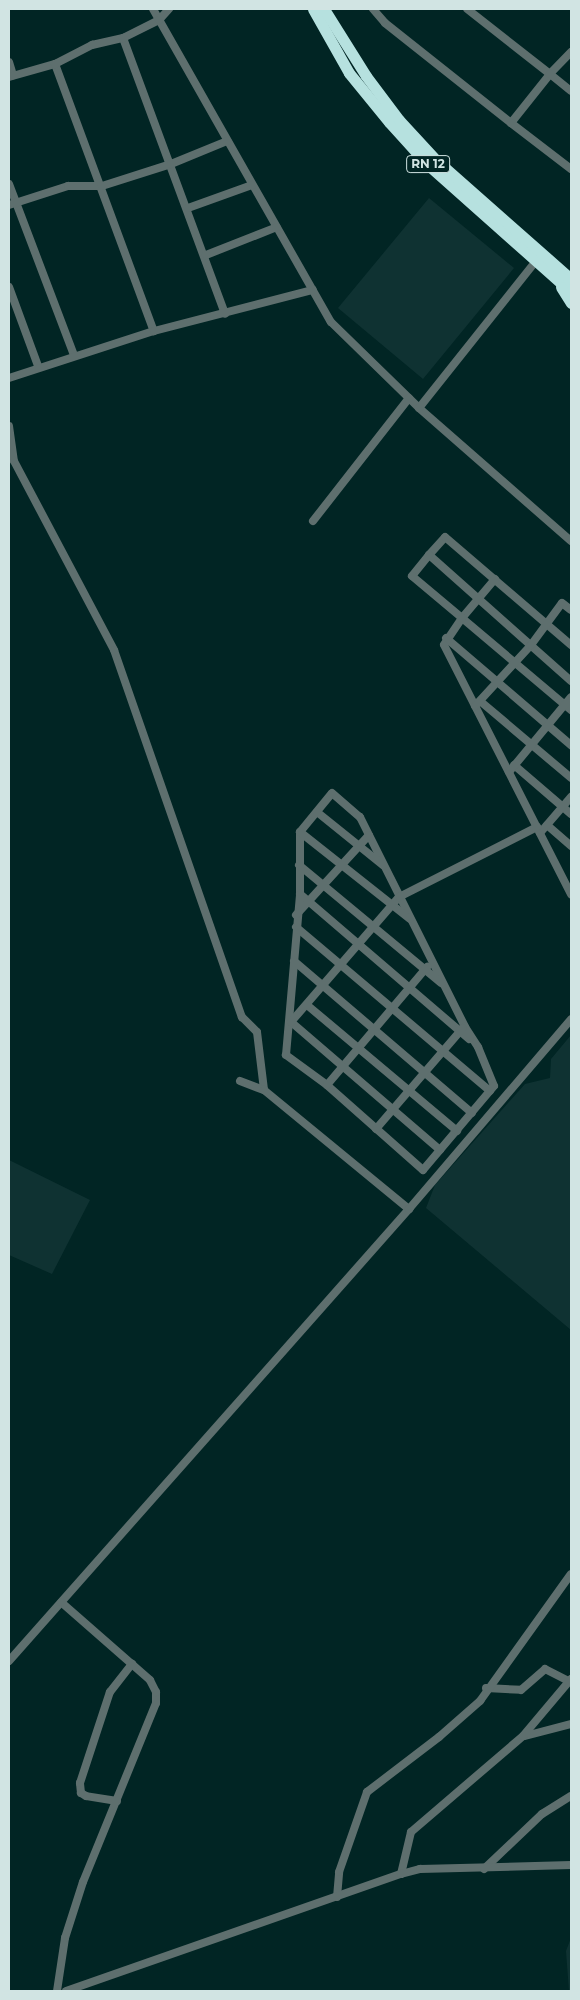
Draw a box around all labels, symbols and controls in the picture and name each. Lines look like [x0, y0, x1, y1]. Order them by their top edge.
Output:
road number: RN 12 [406, 154, 450, 173]

